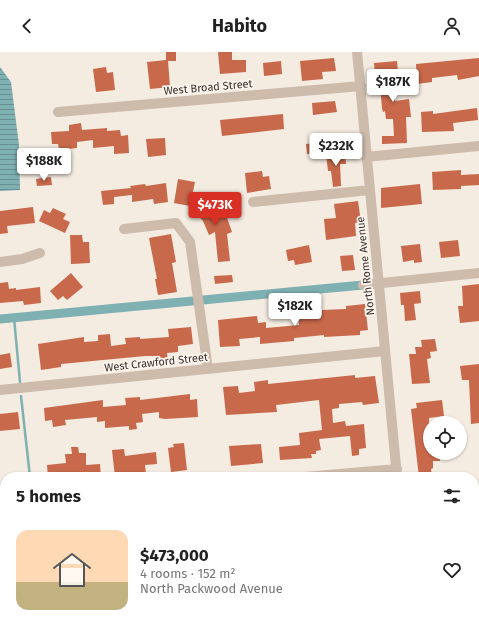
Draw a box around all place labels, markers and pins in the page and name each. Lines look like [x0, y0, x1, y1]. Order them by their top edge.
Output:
pin: $187K [365, 69, 421, 103]
pin: $232K [308, 133, 364, 167]
pin: $188K [16, 148, 72, 182]
pin: $473K [187, 192, 243, 226]
pin: $182K [267, 293, 323, 327]

